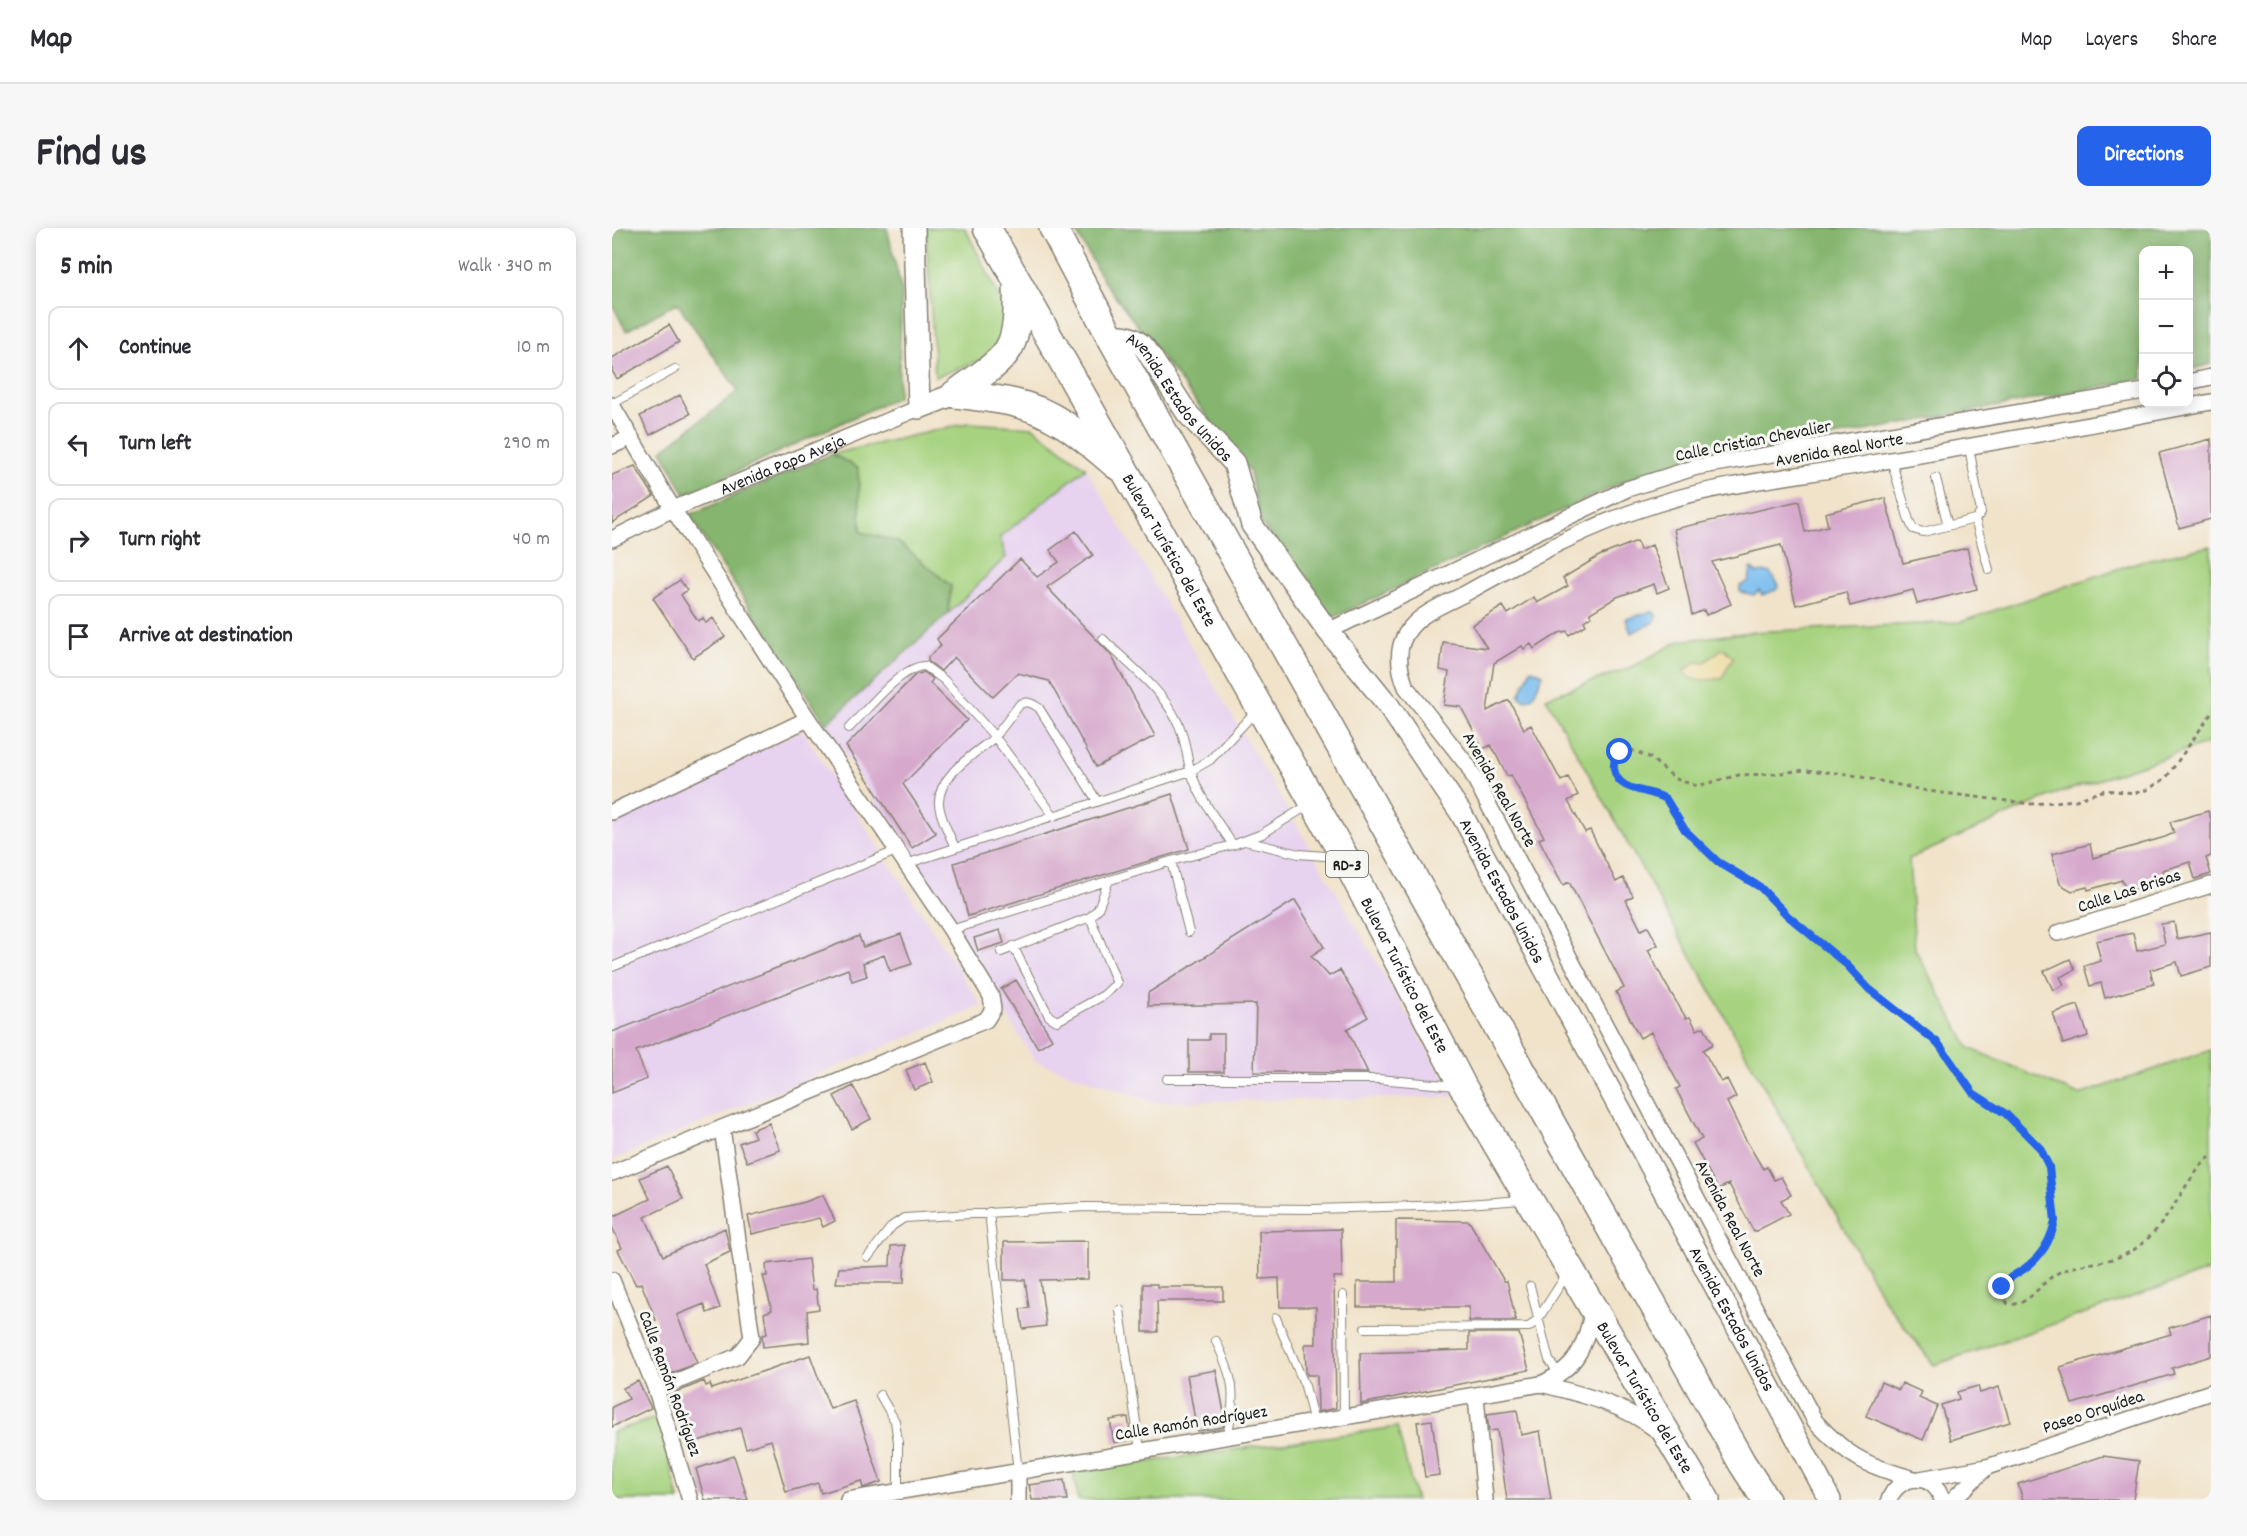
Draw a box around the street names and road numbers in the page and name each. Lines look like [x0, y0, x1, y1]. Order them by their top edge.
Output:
street label: Avenida Estados Unidos [1121, 327, 1237, 469]
street label: Calle Cristian Chevalier [1673, 415, 1834, 470]
street label: Avenida Real Norte [1773, 428, 1905, 475]
street label: Avenida Papo Aveja [717, 429, 850, 503]
street label: Bulevar Turístico del Este [1114, 470, 1221, 632]
street label: Avenida Real Norte [1455, 728, 1541, 853]
street label: Avenida Estados Unidos [1451, 815, 1550, 969]
road number: RD-3 [1326, 851, 1368, 877]
street label: Calle Las Brisas [2075, 864, 2185, 921]
street label: Bulevar Turístico del Este [1352, 894, 1454, 1058]
street label: Avenida Real Norte [1687, 1156, 1770, 1282]
street label: Avenida Estados Unidos [1681, 1243, 1780, 1397]
street label: Calle Ramón Rodríguez [631, 1307, 707, 1460]
street label: Bulevar Turístico del Este [1589, 1318, 1698, 1479]
street label: Paseo Orquídea [2040, 1385, 2148, 1442]
street label: Calle Ramón Rodríguez [1114, 1400, 1269, 1449]

